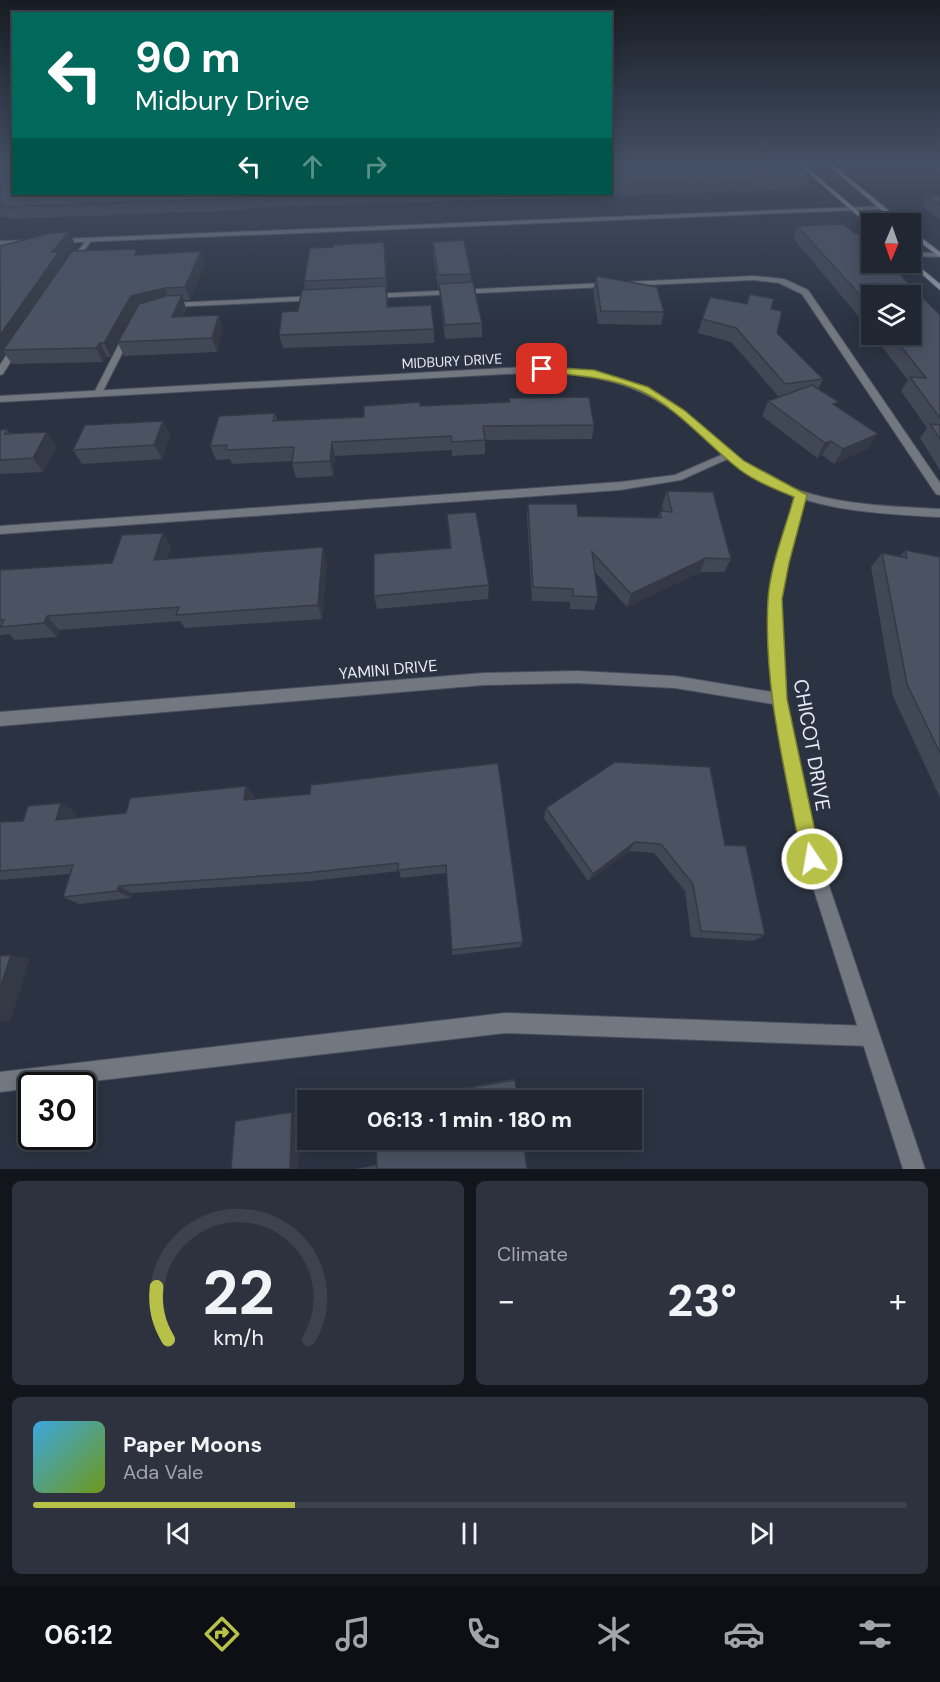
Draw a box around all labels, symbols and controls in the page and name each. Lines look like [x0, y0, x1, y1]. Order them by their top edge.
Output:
text: 90 m [135, 30, 241, 85]
icon: left [36, 36, 114, 114]
text: Midbury Drive [135, 83, 310, 118]
icon: left [233, 150, 266, 183]
icon: ahead [296, 150, 329, 183]
icon: right [359, 150, 392, 183]
north arrow [861, 213, 921, 273]
map controls [861, 213, 921, 345]
button: layers [861, 285, 921, 345]
pin [516, 343, 567, 394]
street label: MIDBURY DRIVE [401, 349, 503, 373]
icon: arrive [525, 352, 558, 385]
street label: YAMINI DRIVE [338, 655, 438, 684]
street label: CHICOT DRIVE [788, 677, 836, 813]
position arrow [780, 827, 844, 891]
speed limit sign: 30 [18, 1072, 96, 1150]
text: 06:13 · 1 min · 180 m [367, 1105, 572, 1134]
text: Climate [497, 1241, 568, 1267]
text: 22 [202, 1252, 274, 1333]
text: 23° [667, 1271, 737, 1330]
text: − [497, 1279, 515, 1322]
text: + [889, 1279, 907, 1322]
text: km/h [213, 1324, 263, 1352]
text: Paper Moons [123, 1430, 262, 1459]
text: Ada Vale [123, 1459, 203, 1485]
icon: previous [162, 1517, 195, 1550]
icon: pause [453, 1517, 486, 1550]
icon: next [745, 1517, 778, 1550]
icon: directions [201, 1613, 243, 1655]
icon: music [332, 1613, 374, 1655]
icon: phone [462, 1613, 504, 1655]
icon: climate [593, 1613, 635, 1655]
icon: car [723, 1613, 765, 1655]
icon: filters [854, 1613, 896, 1655]
text: 06:12 [44, 1617, 113, 1652]

